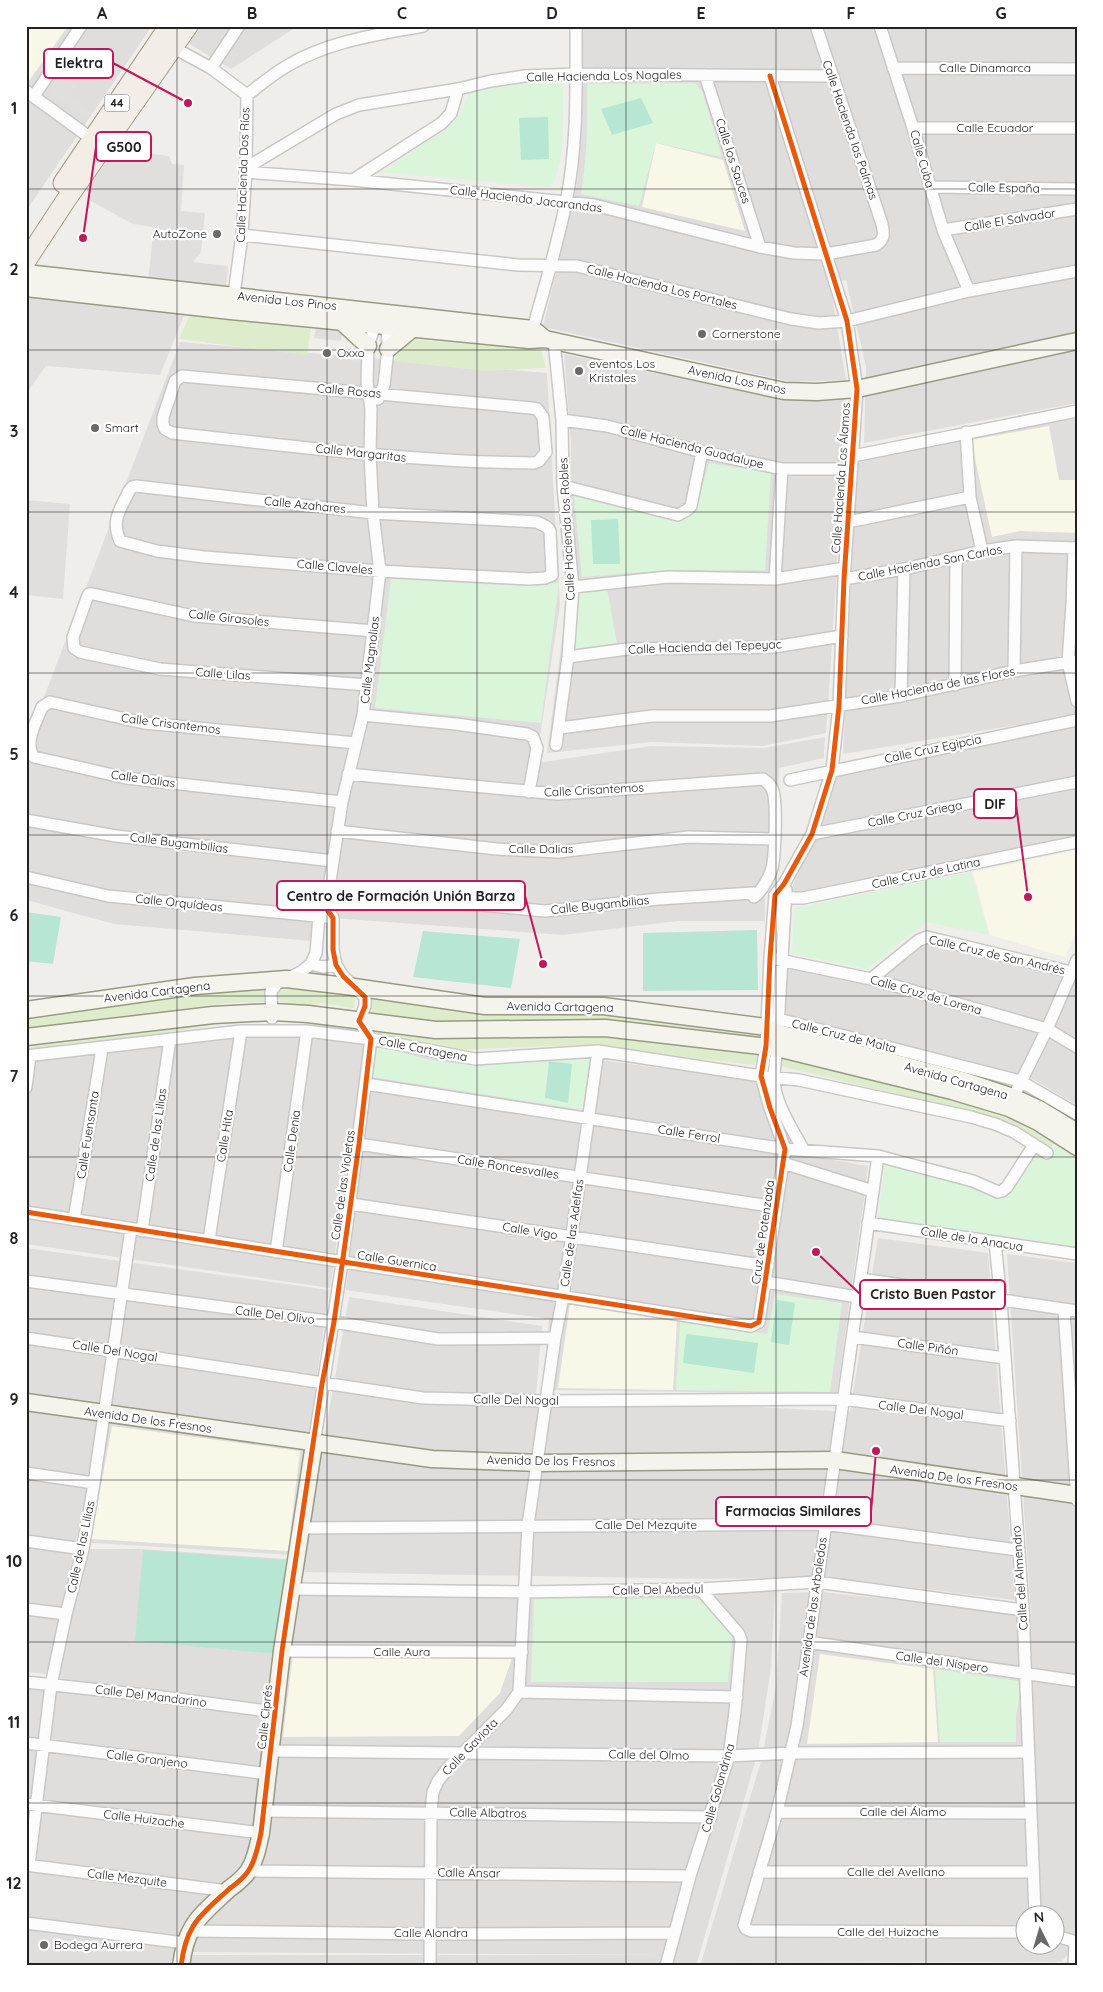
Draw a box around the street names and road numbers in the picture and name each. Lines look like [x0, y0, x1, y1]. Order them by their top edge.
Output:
street label: Calle Hacienda las Palmas [820, 58, 882, 202]
street label: Calle Dinamarca [939, 60, 1031, 75]
street label: Calle Hacienda Los Nogales [526, 67, 682, 84]
road number: 44 [104, 95, 130, 112]
street label: Calle Hacienda Dos Ríos [233, 107, 252, 243]
street label: Calle los Sauces [713, 116, 754, 206]
street label: Calle Ecuador [957, 120, 1034, 135]
street label: Calle Cuba [907, 128, 938, 190]
street label: Calle España [968, 179, 1040, 196]
street label: Calle Hacienda Jacarandas [449, 182, 603, 215]
street label: Calle El Salvador [963, 205, 1057, 234]
street label: Calle Hacienda Los Portales [585, 261, 739, 313]
street label: Avenida Los Pinos [237, 288, 338, 313]
street label: Avenida Los Pinos [687, 362, 788, 397]
street label: Calle Rosas [316, 380, 382, 401]
street label: Calle Hacienda Los Álamos [828, 402, 853, 554]
street label: Calle Hacienda Guadalupe [619, 421, 766, 472]
street label: Calle Margaritas [315, 440, 407, 465]
street label: Calle Hacienda los Robles [555, 457, 578, 601]
street label: Calle Azahares [263, 493, 347, 516]
street label: Calle Hacienda San Carlos [857, 541, 1003, 584]
street label: Calle Claveles [296, 556, 374, 577]
street label: Calle Girasoles [188, 606, 271, 629]
street label: Calle Magnolias [357, 615, 382, 704]
street label: Calle Hacienda del Tepeyac [628, 636, 782, 657]
street label: Calle Hacienda de las Flores [860, 663, 1017, 708]
street label: Calle Lilas [195, 664, 251, 683]
street label: Calle Crisantemos [120, 710, 222, 737]
street label: Calle Cruz Egipcia [883, 731, 983, 766]
street label: Calle Dalias [110, 767, 177, 790]
street label: Calle Crisantemos [544, 779, 645, 800]
street label: Calle Cruz Griega [866, 797, 963, 830]
street label: Calle Bugambilias [129, 829, 229, 856]
street label: Calle Dalias [509, 841, 574, 856]
street label: Calle Cruz de Latina [870, 854, 982, 891]
street label: Calle Orquídeas [135, 890, 224, 915]
street label: Calle Bugambilias [550, 892, 650, 917]
street label: Calle Cruz de San Andrés [928, 932, 1067, 978]
street label: Calle Cruz de Lorena [869, 971, 984, 1018]
street label: Avenida Cartagena [103, 978, 211, 1005]
street label: Avenida Cartagena [506, 998, 614, 1015]
street label: Calle Cruz de Malta [790, 1015, 898, 1056]
street label: Calle Cartagena [378, 1033, 469, 1064]
street label: Avenida Cartagena [903, 1059, 1010, 1102]
street label: Calle de las Lilias [142, 1087, 170, 1183]
street label: Calle Fuensanta [73, 1090, 102, 1180]
street label: Calle Hita [213, 1109, 236, 1163]
street label: Calle Denia [280, 1109, 303, 1173]
street label: Calle Ferrol [657, 1121, 721, 1146]
street label: Calle de las Violetas [327, 1129, 358, 1241]
street label: Calle Roncesvalles [456, 1151, 560, 1182]
street label: Calle de las Adelfas [557, 1178, 587, 1288]
street label: Cruz de Potenzada [748, 1179, 777, 1285]
street label: Calle Vigo [501, 1219, 559, 1242]
street label: Calle de la Anacua [920, 1223, 1024, 1254]
street label: Calle Guernica [356, 1247, 438, 1274]
street label: Calle Del Olivo [234, 1302, 316, 1327]
street label: Calle Piñón [897, 1335, 960, 1358]
street label: Calle Del Nogal [72, 1336, 159, 1365]
street label: Calle Del Nogal [473, 1391, 559, 1408]
street label: Calle Del Nogal [878, 1397, 964, 1422]
street label: Avenida De los Fresnos [83, 1403, 213, 1436]
street label: Avenida De los Fresnos [487, 1452, 616, 1469]
street label: Avenida De los Fresnos [889, 1461, 1019, 1494]
street label: Calle de las Lilias [63, 1499, 98, 1594]
street label: Calle Del Mezquite [595, 1517, 697, 1532]
street label: Calle del Almendro [1008, 1525, 1031, 1631]
street label: Avenida de las Arboledas [795, 1536, 830, 1678]
street label: Calle Del Abedul [612, 1581, 704, 1598]
street label: Calle Aura [374, 1644, 430, 1659]
street label: Calle del Níspero [895, 1648, 989, 1675]
street label: Calle Del Mandarino [94, 1681, 208, 1710]
street label: Calle Ciprés [254, 1683, 275, 1750]
street label: Calle Gaviota [439, 1715, 501, 1778]
street label: Calle Golondrina [698, 1742, 737, 1834]
street label: Calle Granjeno [106, 1746, 189, 1771]
street label: Calle del Olmo [608, 1746, 690, 1763]
street label: Calle Albatros [449, 1804, 527, 1821]
street label: Calle del Álamo [860, 1804, 946, 1819]
street label: Calle Huizache [103, 1806, 186, 1831]
street label: Calle Ánsar [437, 1864, 501, 1881]
street label: Calle del Avellano [847, 1864, 945, 1879]
street label: Calle Mezquite [86, 1865, 168, 1890]
street label: Calle del Huizache [837, 1924, 939, 1939]
street label: Calle Alondra [394, 1925, 468, 1940]

